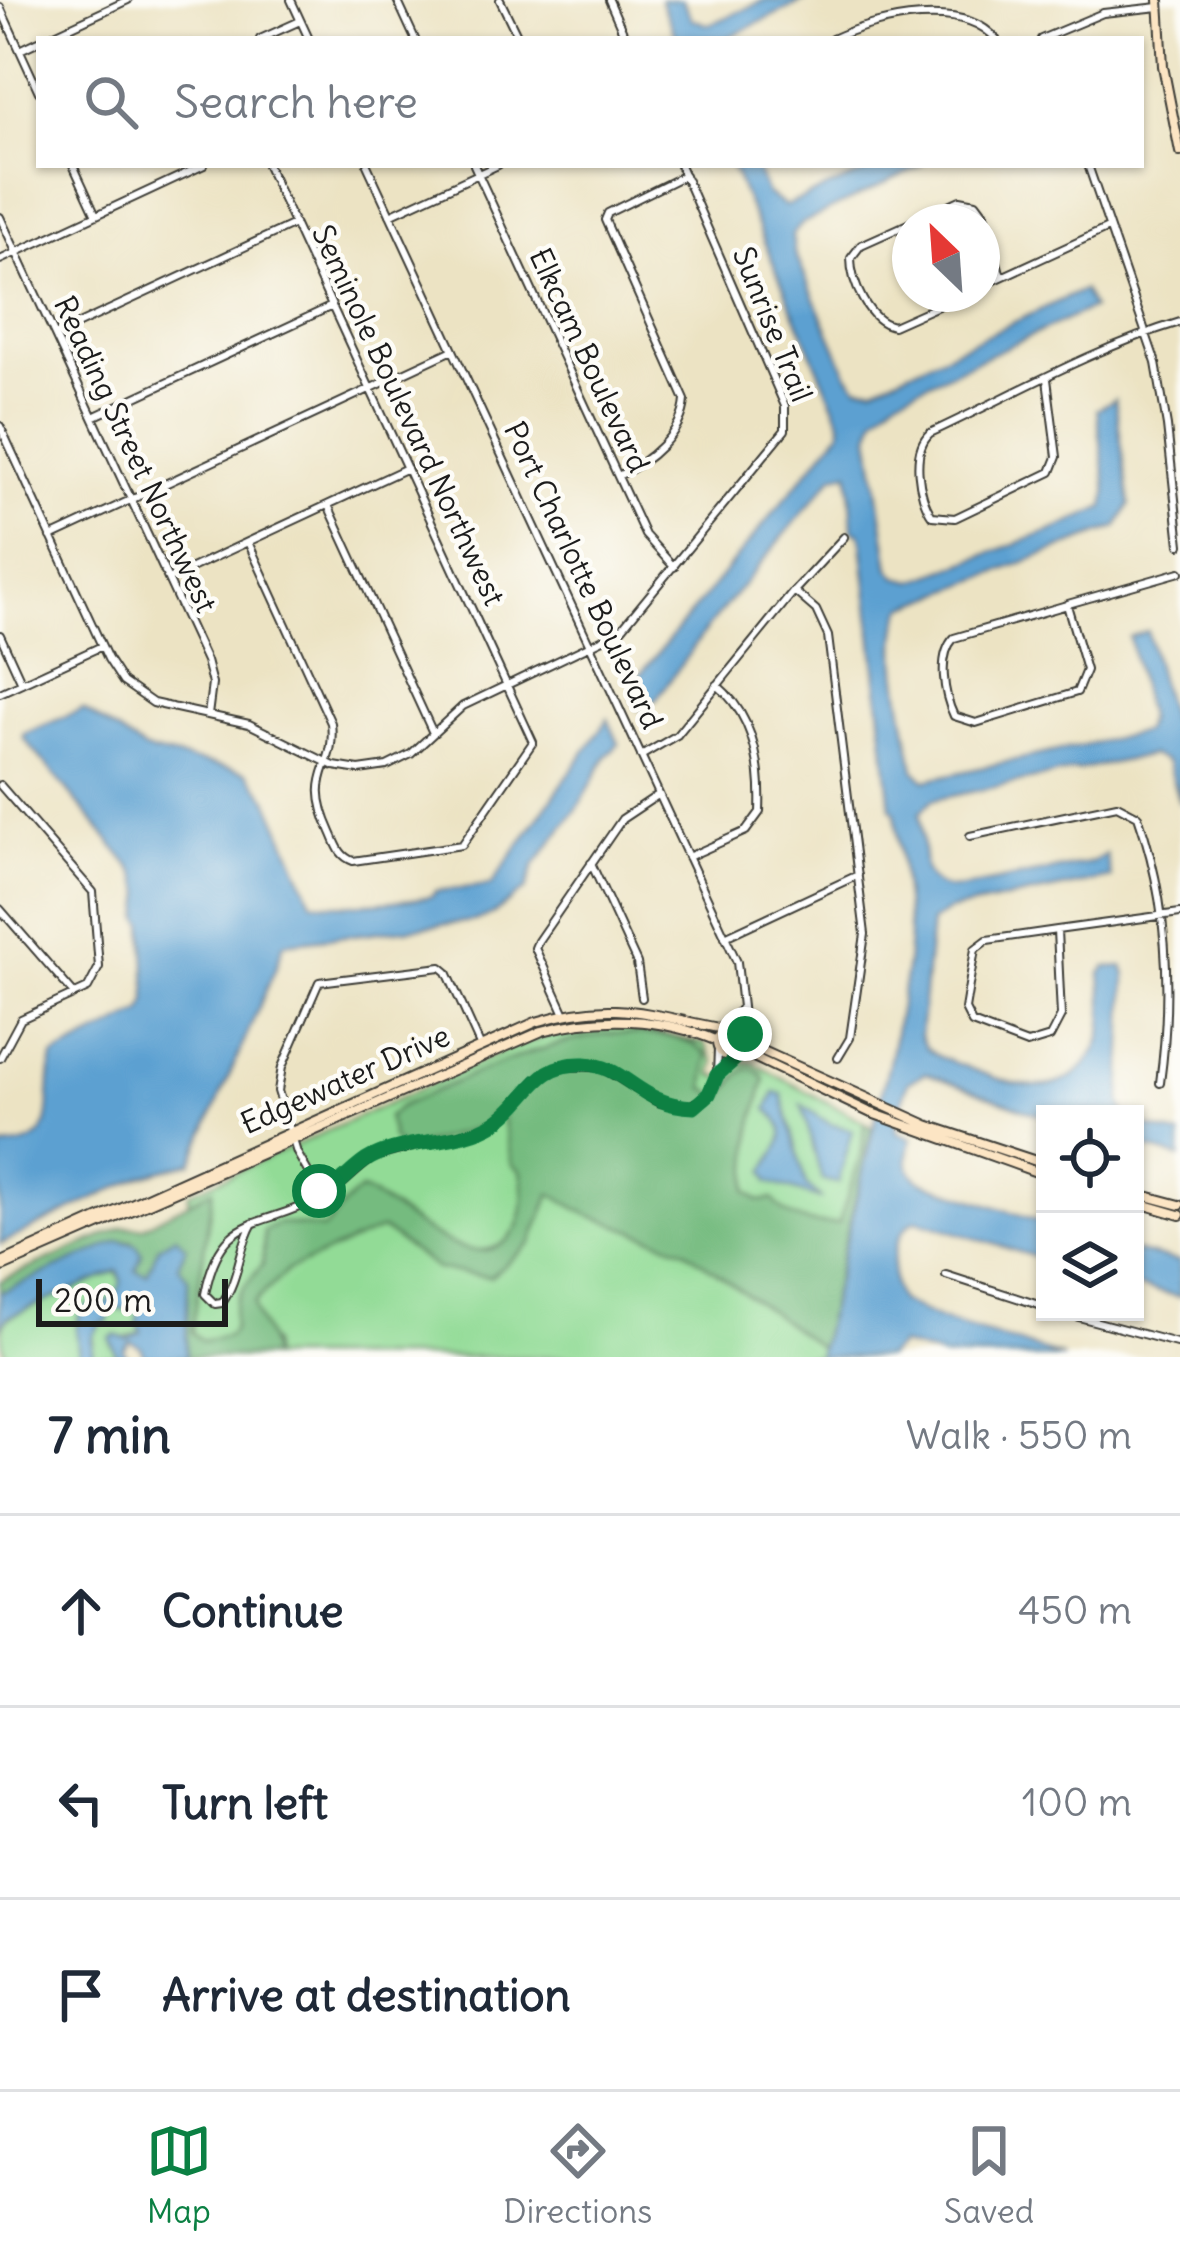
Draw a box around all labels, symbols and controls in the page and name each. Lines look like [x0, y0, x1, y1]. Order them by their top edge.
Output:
search box [36, 36, 1144, 168]
icon: search [78, 69, 144, 135]
text: Search here [174, 74, 418, 130]
north arrow [892, 204, 1000, 312]
street label: Seminole Boulevard Northwest [304, 219, 514, 611]
street label: Sunrise Trail [725, 241, 821, 407]
street label: Elkcam Boulevard [521, 242, 659, 478]
street label: Reading Street Northwest [46, 290, 226, 618]
street label: Port Charlotte Boulevard [496, 415, 672, 735]
route end [718, 1007, 772, 1061]
street label: Edgewater Drive [235, 1016, 455, 1142]
map controls [1036, 1105, 1144, 1321]
button: locate [1036, 1105, 1144, 1213]
route start [292, 1164, 346, 1218]
button: layers [1036, 1213, 1144, 1321]
scale bar [36, 1273, 228, 1326]
text: 200 m [54, 1279, 152, 1321]
text: 7 min [48, 1403, 171, 1467]
text: Walk · 550 m [906, 1411, 1132, 1460]
icon: ahead [48, 1578, 114, 1644]
text: Continue [162, 1583, 344, 1639]
text: 450 m [1018, 1586, 1132, 1635]
icon: left [48, 1770, 114, 1836]
text: Turn left [162, 1775, 328, 1831]
text: 100 m [1022, 1778, 1132, 1827]
icon: arrive [48, 1962, 114, 2028]
text: Arrive at destination [162, 1967, 571, 2023]
tab: Map [146, 2118, 212, 2232]
tab: Directions [503, 2118, 652, 2232]
tab: Saved [944, 2118, 1034, 2232]

